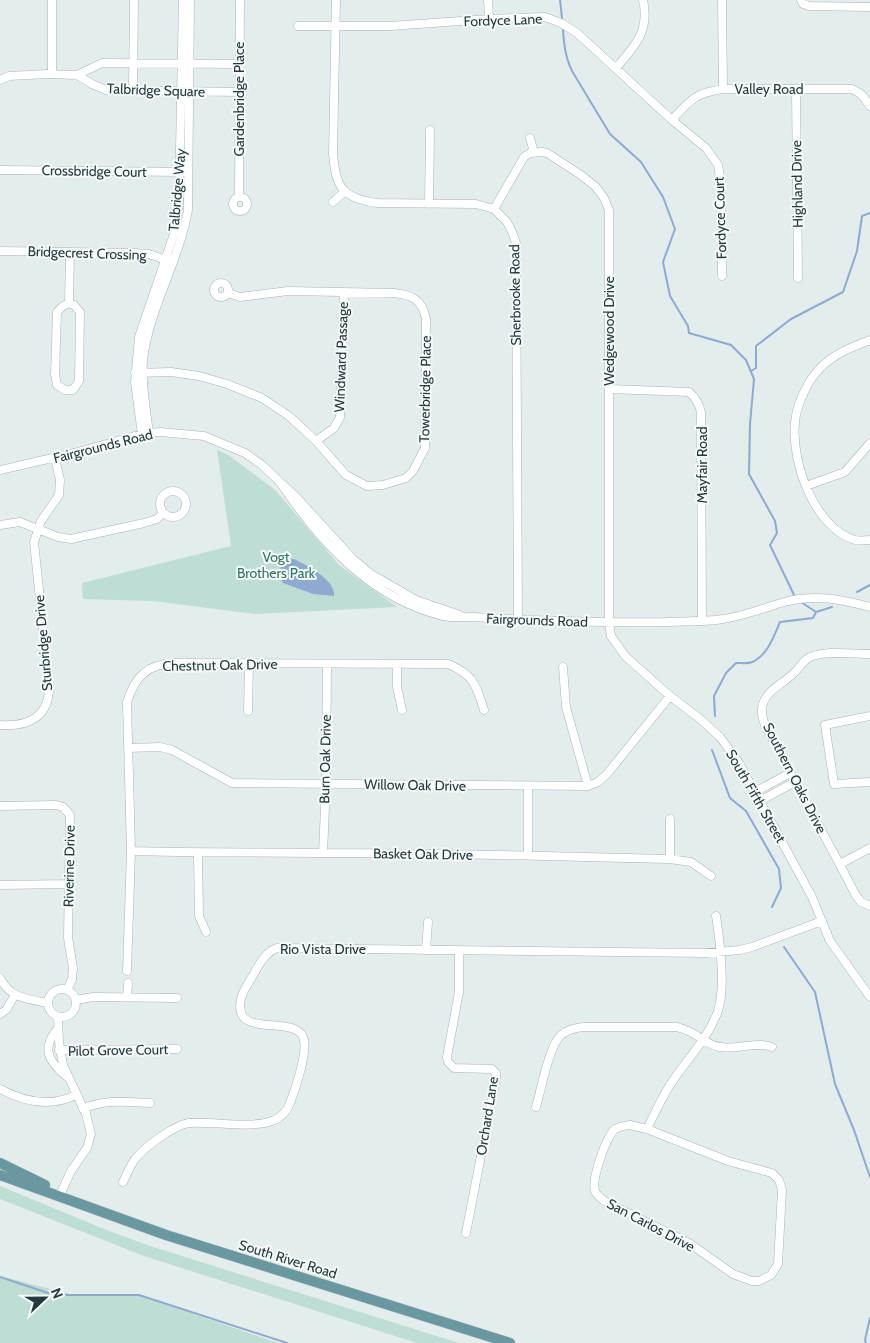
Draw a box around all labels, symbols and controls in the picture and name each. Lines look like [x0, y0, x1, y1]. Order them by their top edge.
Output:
street label: Fordyce Lane [463, 10, 543, 30]
street label: Gardenbridge Place [230, 42, 248, 156]
street label: Talbridge Square [107, 79, 205, 101]
street label: Valley Road [735, 80, 803, 98]
street label: Highland Drive [787, 140, 807, 228]
street label: Talbridge Way [164, 148, 190, 232]
street label: Crossbridge Court [41, 161, 147, 181]
street label: Fordyce Court [710, 176, 730, 260]
street label: Bridgecrest Crossing [27, 242, 148, 264]
street label: Sherbrooke Road [505, 244, 525, 346]
street label: Wedgewood Drive [600, 276, 618, 386]
street label: Windward Passage [330, 301, 352, 413]
street label: Towerbridge Place [415, 335, 435, 443]
street label: Fairgrounds Road [51, 425, 155, 467]
street label: Mayfair Road [693, 427, 711, 504]
park label: Vogt Brothers Park [237, 548, 316, 582]
street label: Sturbridge Drive [30, 594, 56, 692]
street label: Fairgrounds Road [486, 609, 588, 631]
street label: Chestnut Oak Drive [162, 655, 278, 675]
street label: Burn Oak Drive [315, 714, 335, 804]
street label: Southern Oaks Drive [759, 720, 831, 836]
street label: South Fifth Street [722, 746, 790, 846]
street label: Willow Oak Drive [364, 775, 466, 795]
street label: Riverine Drive [59, 825, 79, 907]
street label: Basket Oak Drive [373, 844, 473, 864]
street label: Rio Vista Drive [280, 940, 366, 958]
street label: Pilot Grove Court [68, 1040, 169, 1060]
street label: Orchard Lane [472, 1075, 502, 1157]
street label: San Carlos Drive [604, 1194, 698, 1256]
street label: South River Road [237, 1236, 339, 1282]
north arrow [20, 1273, 70, 1323]
text: N [47, 1285, 67, 1301]

